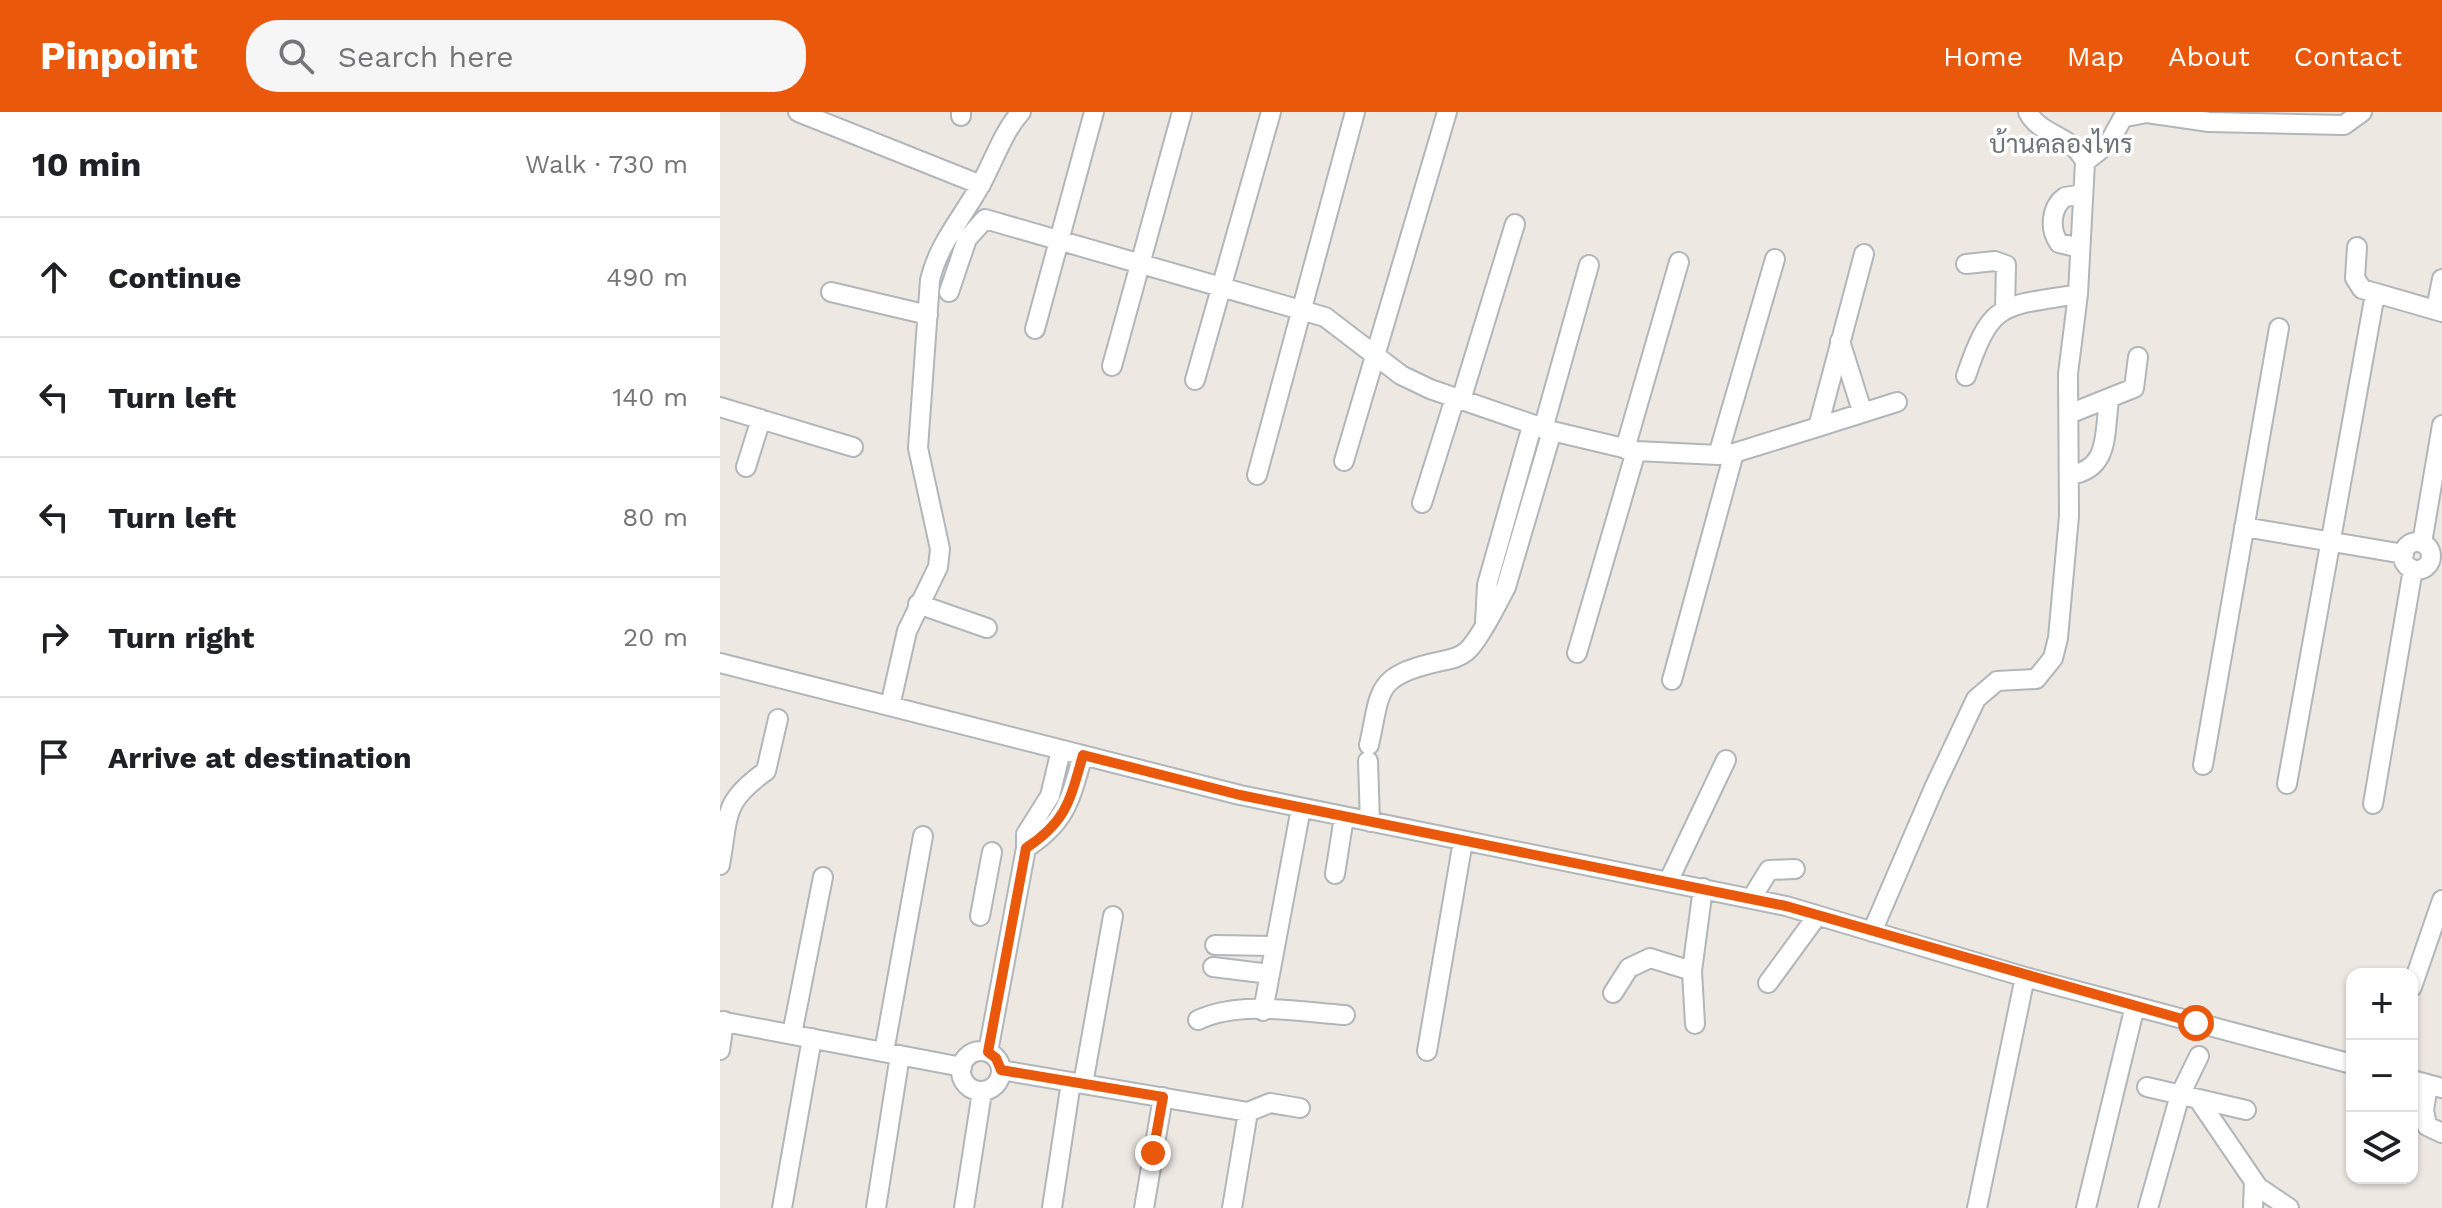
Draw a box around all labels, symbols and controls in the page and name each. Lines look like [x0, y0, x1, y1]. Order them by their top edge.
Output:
search box [246, 20, 806, 92]
text: Pinpoint [40, 34, 198, 78]
icon: search [274, 34, 318, 78]
text: Search here [338, 39, 514, 74]
text: Home [1943, 40, 2023, 73]
text: Map [2067, 40, 2124, 73]
text: About [2168, 40, 2250, 73]
text: Contact [2294, 40, 2402, 73]
district label: บ้านคลองไทร [1989, 128, 2133, 159]
text: 10 min [32, 144, 141, 184]
text: Walk · 730 m [525, 149, 688, 179]
icon: ahead [32, 255, 76, 299]
text: Continue [108, 260, 241, 295]
text: 490 m [606, 262, 688, 292]
icon: left [32, 375, 76, 419]
text: Turn left [108, 380, 236, 415]
text: 140 m [612, 382, 688, 412]
icon: left [32, 495, 76, 539]
text: Turn left [108, 500, 236, 535]
text: 80 m [622, 502, 688, 532]
icon: right [32, 615, 76, 659]
text: Turn right [108, 620, 254, 655]
text: 20 m [623, 622, 688, 652]
icon: arrive [32, 735, 76, 779]
text: Arrive at destination [108, 740, 412, 775]
map controls [2346, 968, 2418, 1184]
button: + [2346, 968, 2418, 1040]
route start [2178, 1005, 2214, 1041]
button: − [2346, 1040, 2418, 1112]
button: layers [2346, 1112, 2418, 1184]
route end [1135, 1135, 1171, 1171]

